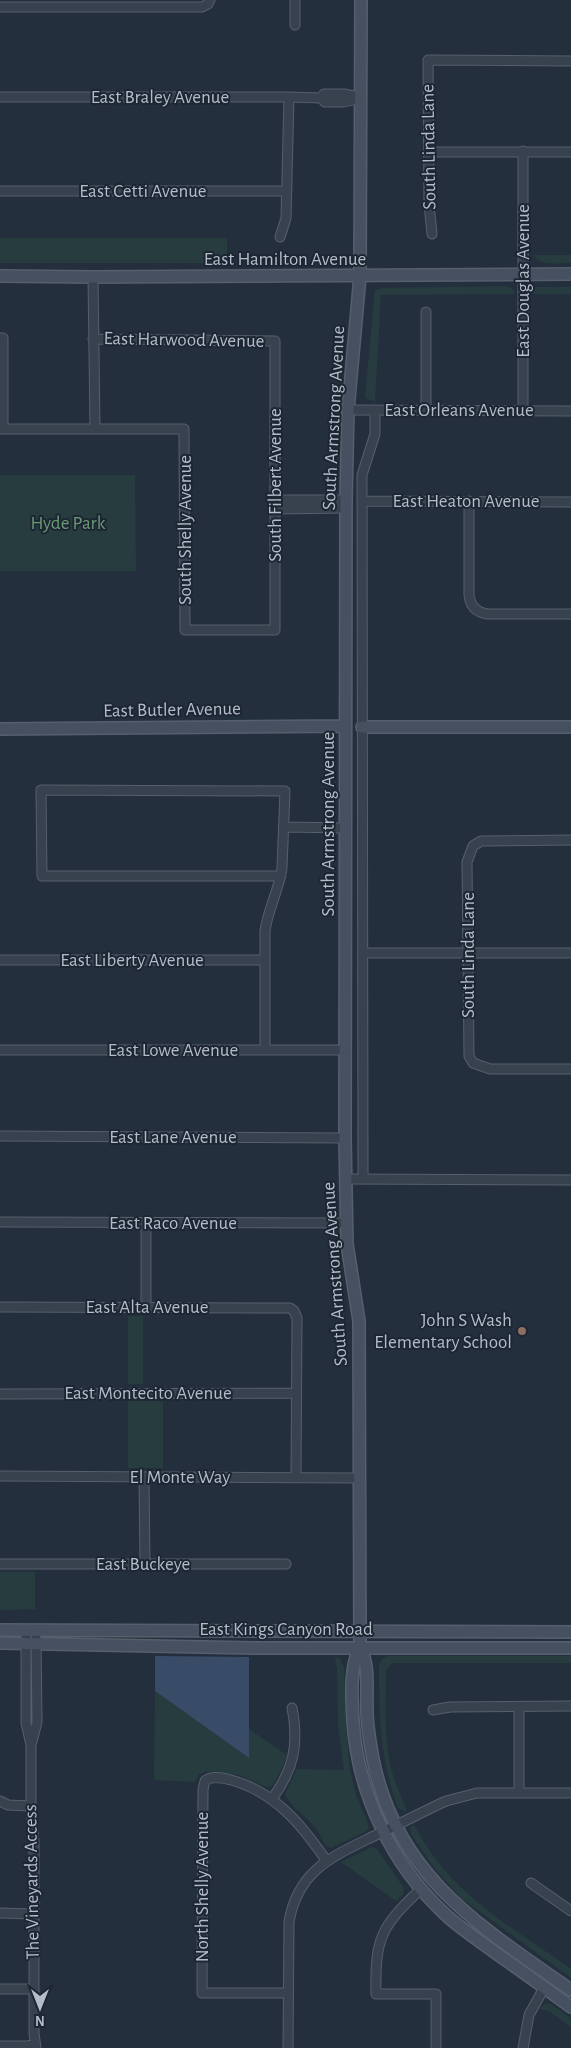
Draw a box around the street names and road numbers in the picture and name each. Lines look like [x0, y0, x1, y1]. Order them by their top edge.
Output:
street label: South Linda Lane [418, 84, 440, 210]
street label: East Braley Avenue [91, 88, 229, 107]
street label: East Cetti Avenue [79, 182, 207, 201]
street label: East Douglas Avenue [514, 204, 533, 358]
street label: East Hamilton Avenue [204, 250, 366, 269]
street label: South Armstrong Avenue [320, 325, 348, 511]
street label: East Harwood Avenue [103, 329, 265, 351]
street label: East Orleans Avenue [384, 401, 534, 420]
street label: South Filbert Avenue [266, 408, 285, 562]
street label: South Shelly Avenue [176, 455, 195, 605]
street label: East Heaton Avenue [392, 492, 540, 511]
street label: East Butler Avenue [103, 699, 241, 721]
street label: South Armstrong Avenue [319, 732, 338, 916]
street label: South Linda Lane [459, 892, 478, 1018]
street label: East Liberty Avenue [60, 951, 204, 970]
street label: East Lowe Avenue [108, 1041, 238, 1060]
street label: East Lane Avenue [109, 1128, 237, 1147]
street label: South Armstrong Avenue [319, 1181, 351, 1367]
street label: East Raco Avenue [109, 1214, 237, 1233]
street label: East Alta Avenue [86, 1298, 208, 1317]
street label: East Montecito Avenue [64, 1384, 232, 1403]
street label: El Monte Way [130, 1468, 230, 1487]
street label: East Buckeye [96, 1555, 190, 1574]
street label: East Kings Canyon Road [199, 1620, 373, 1639]
street label: The Vineyards Access [21, 1804, 43, 1960]
street label: North Shelly Avenue [193, 1812, 212, 1962]

